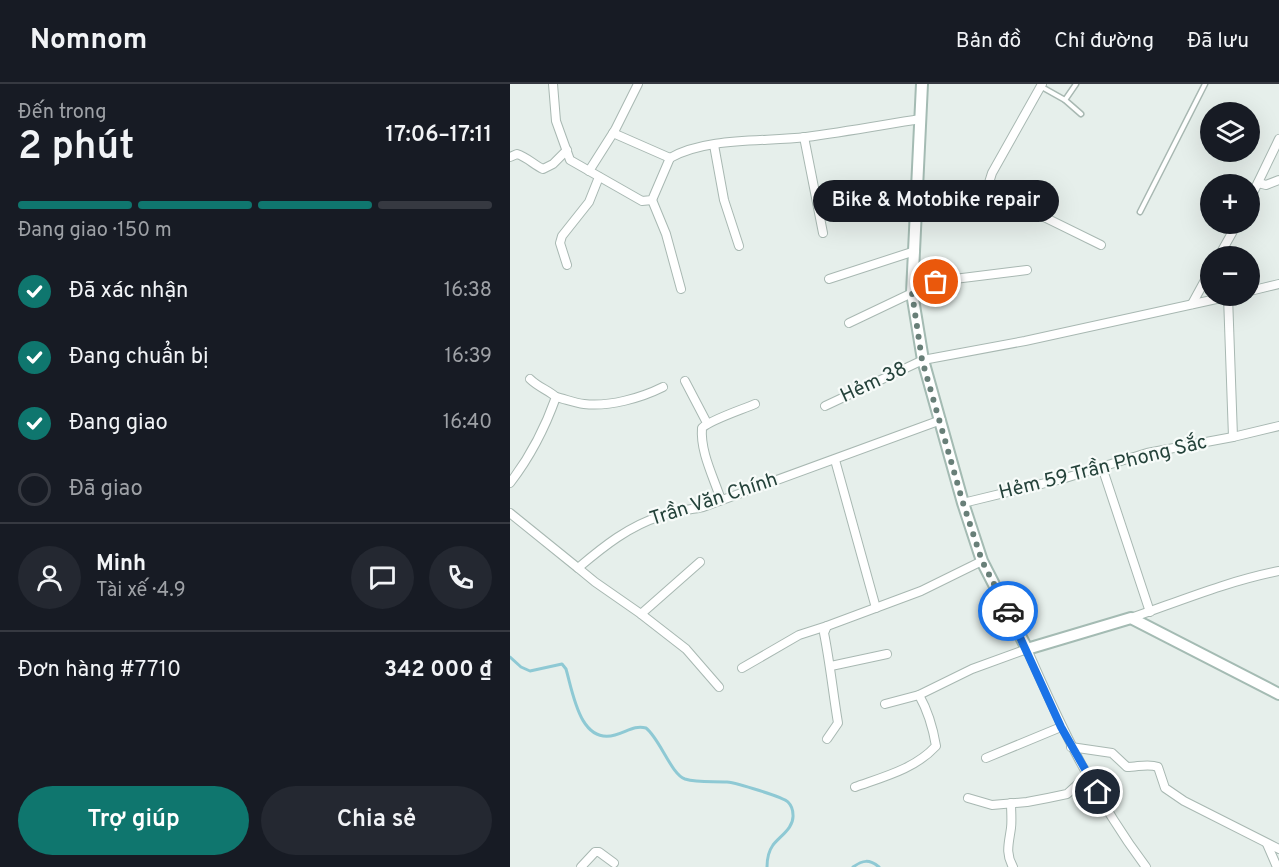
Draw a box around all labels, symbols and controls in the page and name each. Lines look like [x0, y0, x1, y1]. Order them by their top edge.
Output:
text: Nomnom [30, 23, 147, 59]
text: Bản đồ [956, 28, 1021, 55]
text: Chỉ đường [1054, 28, 1154, 55]
text: Đã lưu [1187, 28, 1249, 55]
text: Đến trong [18, 100, 107, 126]
map controls [1200, 102, 1260, 306]
button: layers [1200, 102, 1260, 162]
text: 17:06–17:11 [386, 122, 492, 149]
text: 2 phút [18, 124, 134, 173]
button: + [1200, 174, 1260, 234]
callout: Bike & Motobike repair [813, 180, 1059, 222]
text: Bike & Motobike repair [832, 188, 1040, 214]
text: Đang giao · 150 m [18, 218, 172, 244]
button: − [1200, 246, 1260, 306]
pin [910, 256, 961, 307]
icon: bag [919, 265, 952, 298]
icon: check [18, 275, 51, 308]
text: Đã xác nhận [69, 278, 188, 305]
text: 16:38 [444, 278, 492, 304]
icon: check [18, 341, 51, 374]
text: Đang chuẩn bị [69, 344, 209, 371]
text: 16:39 [445, 344, 492, 370]
street label: Hẻm 38 [836, 356, 912, 410]
icon: check [18, 407, 51, 440]
text: Đang giao [69, 410, 168, 437]
text: 16:40 [443, 410, 492, 436]
street label: Hẻm 59 Trần Phong Sắc [996, 428, 1210, 506]
street label: Trần Văn Chính [646, 466, 781, 533]
text: Đã giao [69, 476, 143, 503]
button: person [18, 546, 81, 609]
button: chat [351, 546, 414, 609]
button: phone [429, 546, 492, 609]
text: Minh [96, 551, 146, 578]
text: Tài xế · 4.9 [96, 578, 186, 604]
courier [978, 581, 1038, 641]
icon: car [992, 595, 1025, 628]
text: Đơn hàng #7710 [18, 657, 181, 684]
text: 342 000 ₫ [384, 657, 492, 684]
pin [1072, 766, 1123, 817]
icon: home [1081, 775, 1114, 808]
button: Trợ giúp [18, 786, 249, 855]
button: Chia sẻ [261, 786, 492, 855]

